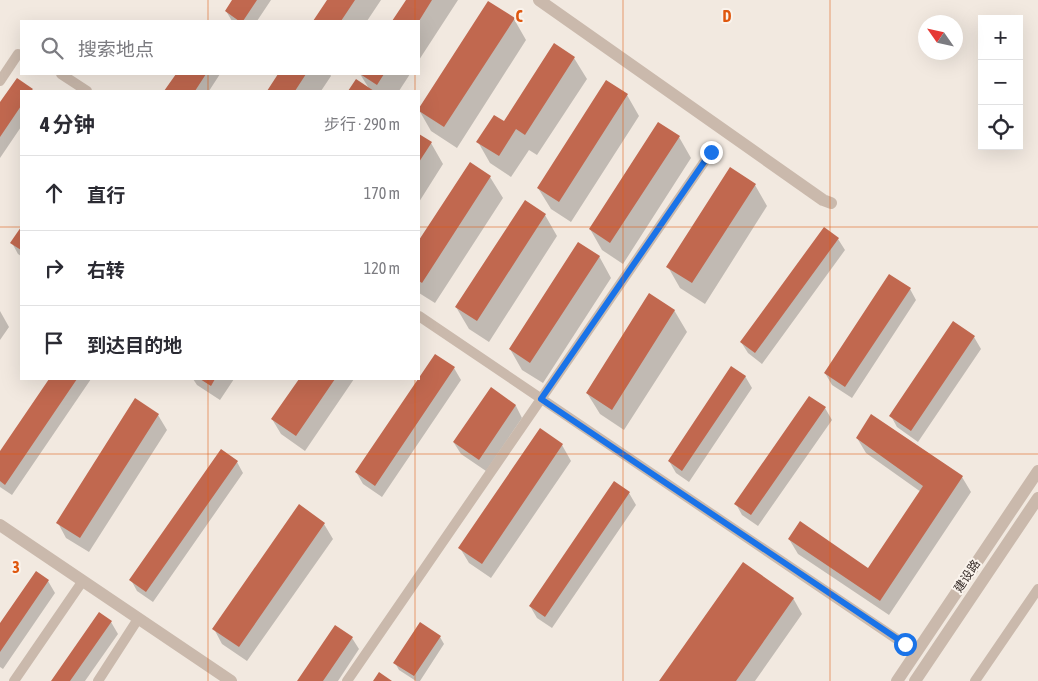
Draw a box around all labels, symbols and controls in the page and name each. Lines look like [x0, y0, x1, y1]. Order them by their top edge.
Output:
text: C [515, 7, 523, 25]
text: D [723, 7, 732, 25]
north arrow [918, 15, 963, 60]
map controls [978, 15, 1023, 150]
button: + [978, 15, 1023, 60]
search box [20, 20, 420, 75]
icon: search [38, 34, 66, 62]
text: 搜索地点 [78, 38, 154, 60]
button: − [978, 60, 1023, 105]
button: locate [978, 105, 1023, 150]
text: 4 分钟 [40, 112, 95, 136]
text: 步行 · 290 m [324, 115, 400, 133]
route end [700, 141, 723, 164]
icon: ahead [40, 179, 68, 207]
text: 直行 [87, 184, 125, 206]
text: 170 m [364, 184, 400, 202]
icon: right [40, 254, 68, 282]
text: 右转 [87, 259, 125, 281]
text: 120 m [364, 259, 400, 277]
icon: arrive [40, 329, 68, 357]
text: 到达目的地 [87, 334, 182, 356]
street label: 建设路 [951, 557, 983, 595]
text: 3 [12, 558, 20, 576]
route start [894, 633, 917, 656]

